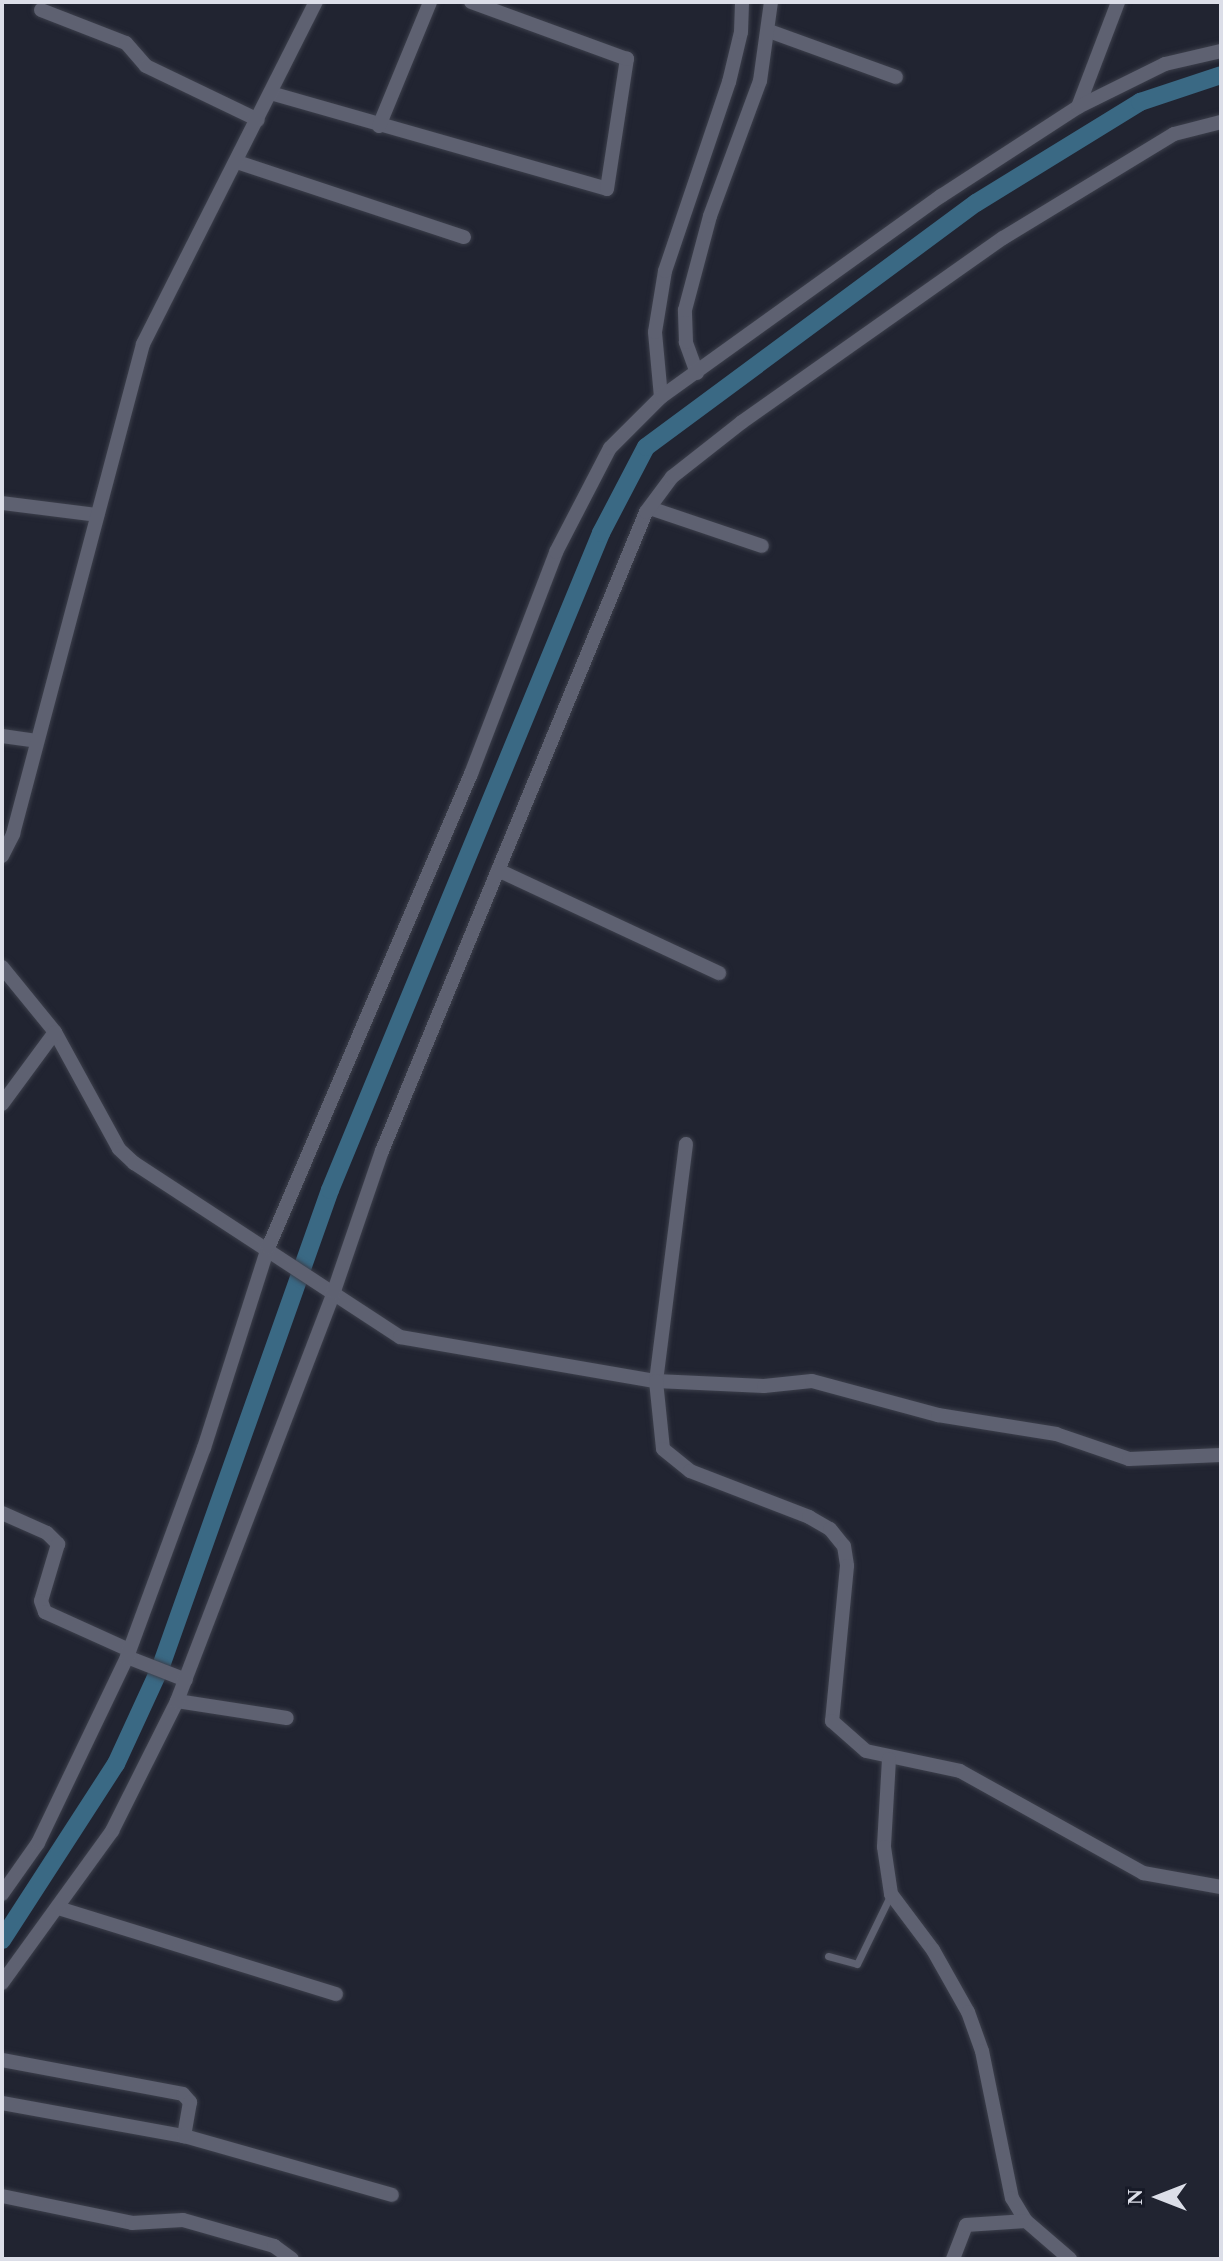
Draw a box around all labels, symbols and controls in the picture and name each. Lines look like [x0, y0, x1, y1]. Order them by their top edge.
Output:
north arrow [1119, 2157, 1199, 2237]
text: N [1122, 2189, 1147, 2205]

